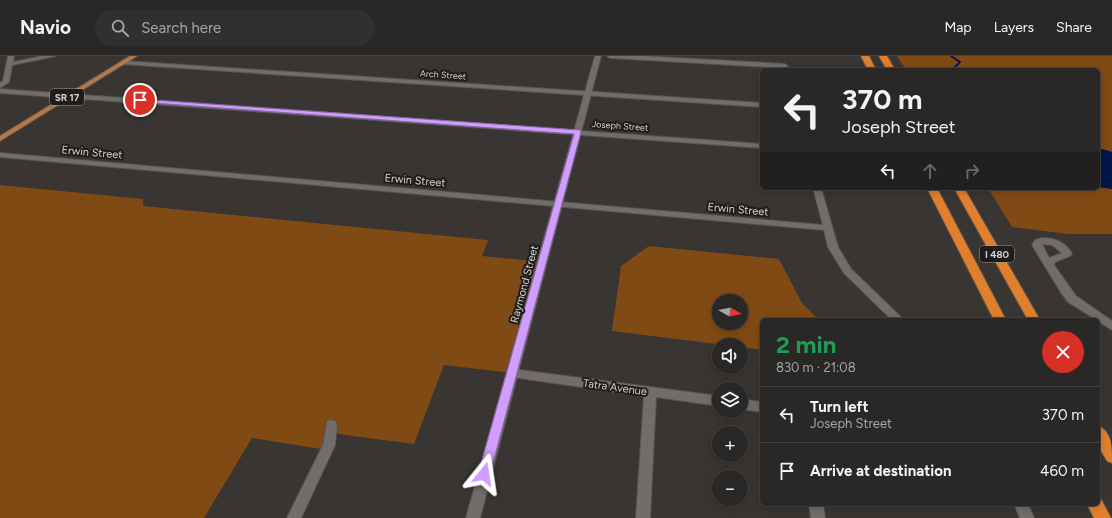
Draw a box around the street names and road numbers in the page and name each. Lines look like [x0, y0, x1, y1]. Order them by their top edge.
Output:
street label: Arch Street [419, 67, 467, 82]
road number: SR 17 [50, 89, 84, 105]
street label: Joseph Street [591, 118, 649, 133]
street label: Erwin Street [61, 143, 123, 162]
street label: Erwin Street [384, 171, 446, 190]
street label: Erwin Street [707, 200, 769, 219]
street label: Raymond Street [508, 244, 541, 324]
road number: I 480 [980, 246, 1014, 262]
street label: Tatra Avenue [582, 377, 648, 398]

